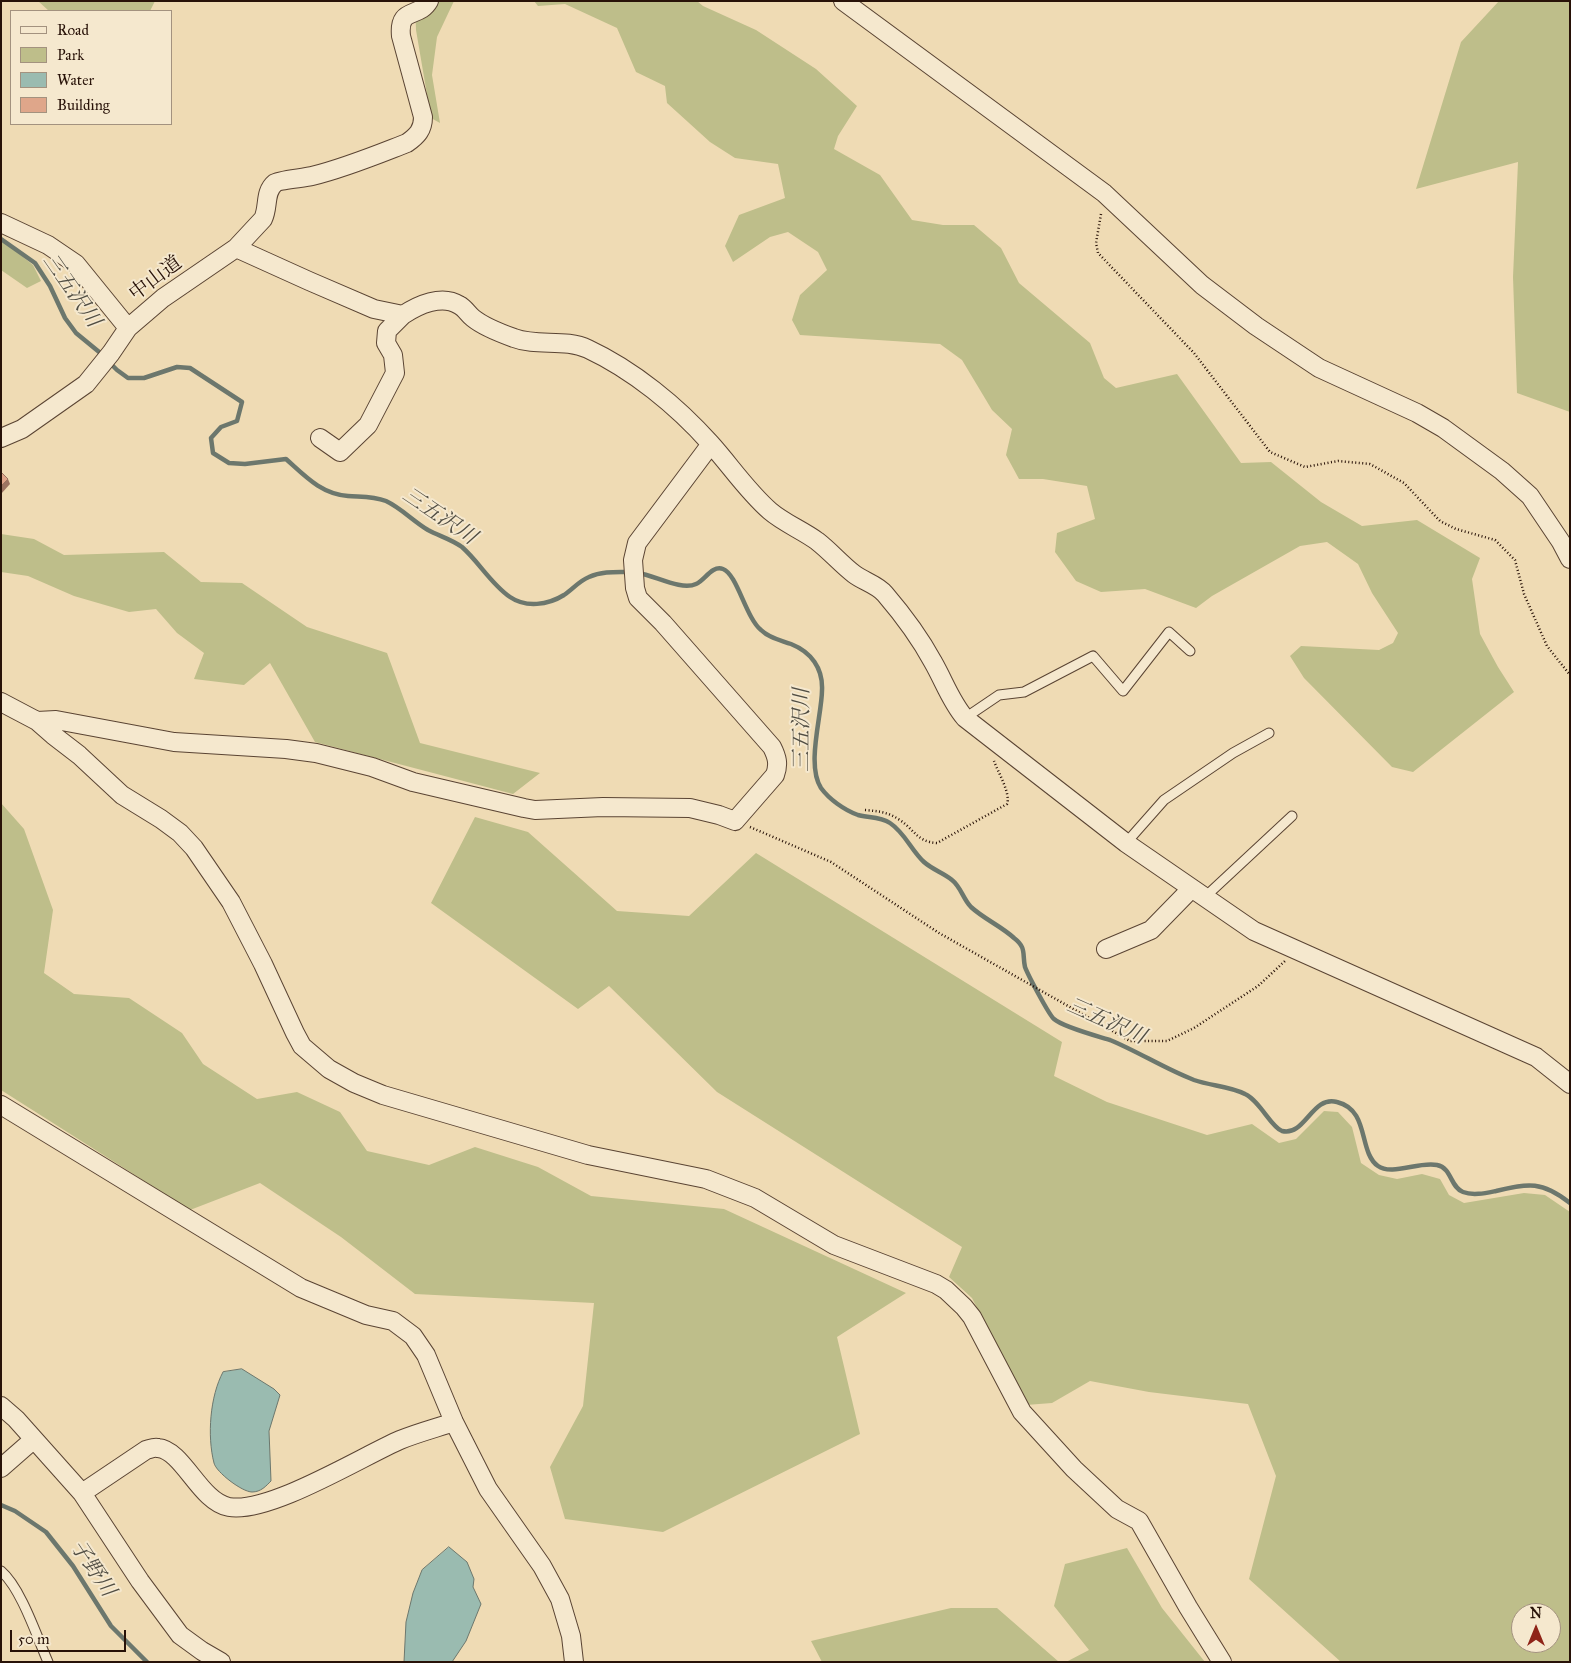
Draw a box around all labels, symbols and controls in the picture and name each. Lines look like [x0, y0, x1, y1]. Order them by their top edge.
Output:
legend [10, 10, 172, 125]
text: Road [57, 21, 89, 39]
text: Park [57, 46, 84, 64]
text: Water [57, 71, 94, 89]
text: Building [57, 96, 110, 114]
water label: 三五沢川 [37, 249, 105, 333]
street label: 中山道 [125, 251, 187, 307]
water label: 三五沢川 [397, 483, 481, 551]
water label: 三五沢川 [790, 688, 816, 772]
water label: 三五沢川 [1063, 993, 1149, 1051]
water label: 子野川 [64, 1536, 120, 1602]
north arrow [1511, 1603, 1561, 1653]
text: N [1530, 1605, 1542, 1622]
scale bar [12, 1620, 129, 1652]
text: 50 m [18, 1630, 50, 1648]

